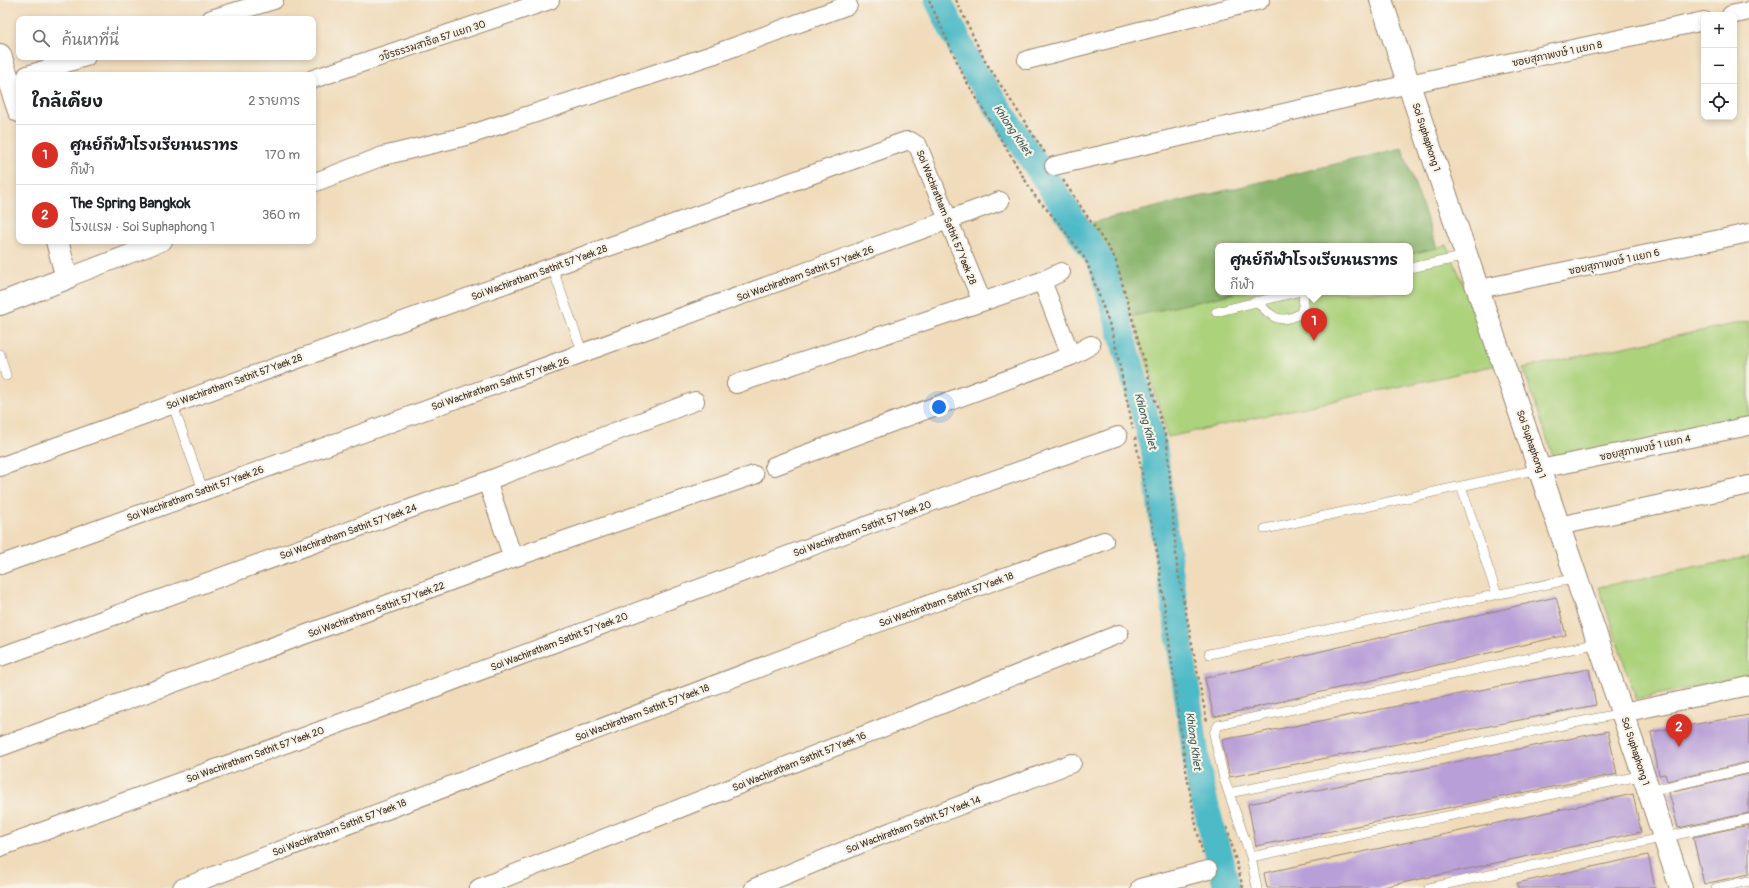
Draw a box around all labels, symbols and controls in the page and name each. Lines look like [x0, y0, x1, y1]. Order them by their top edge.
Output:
map controls [1701, 12, 1737, 120]
button: + [1701, 12, 1737, 48]
search box [16, 16, 316, 60]
street label: วชิรธรรมสาธิต 57 แยก 30 [377, 17, 487, 64]
icon: search [30, 27, 52, 49]
text: ค้นหาที่นี่ [62, 31, 119, 50]
street label: ซอยสุภาพงษ์ 1 แยก 8 [1511, 37, 1604, 71]
button: − [1701, 48, 1737, 84]
button: locate [1701, 84, 1737, 120]
text: ใกล้เคียง [32, 91, 103, 112]
text: 2 รายการ [248, 93, 300, 109]
street label: Soi Suphaphong 1 [1409, 101, 1443, 173]
water label: Khlong Khlet [991, 102, 1035, 160]
text: ศูนย์กีฬาโรงเรียนนราทร [70, 136, 238, 155]
text: 1 [42, 147, 48, 163]
text: 170 m [265, 147, 300, 163]
street label: Soi Wachiratham Sathit 57 Yaek 28 [914, 148, 979, 286]
text: กีฬา [70, 162, 95, 178]
text: The Spring Bangkok [70, 194, 191, 213]
text: 2 [41, 207, 49, 223]
text: 360 m [262, 207, 300, 223]
text: โรงแรม · Soi Suphaphong 1 [70, 219, 215, 235]
street label: Soi Wachiratham Sathit 57 Yaek 28 [470, 243, 609, 303]
street label: Soi Wachiratham Sathit 57 Yaek 26 [735, 243, 876, 304]
popup [1215, 243, 1413, 295]
street label: ซอยสุภาพงษ์ 1 แยก 6 [1567, 244, 1661, 279]
text: ศูนย์กีฬาโรงเรียนนราทร [1230, 251, 1398, 270]
text: กีฬา [1230, 277, 1254, 293]
pin: 1 [1301, 308, 1327, 341]
street label: Soi Wachiratham Sathit 57 Yaek 28 [165, 352, 304, 412]
street label: Soi Wachiratham Sathit 57 Yaek 26 [430, 355, 571, 413]
water label: Khlong Khlet [1132, 391, 1160, 453]
your location [929, 397, 949, 417]
street label: Soi Suphaphong 1 [1514, 409, 1548, 480]
street label: ซอยสุภาพงษ์ 1 แยก 4 [1598, 430, 1692, 465]
street label: Soi Wachiratham Sathit 57 Yaek 26 [125, 463, 266, 524]
street label: Soi Wachiratham Sathit 57 Yaek 20 [792, 498, 933, 560]
street label: Soi Wachiratham Sathit 57 Yaek 24 [278, 501, 419, 562]
street label: Soi Wachiratham Sathit 57 Yaek 18 [877, 570, 1015, 630]
street label: Soi Wachiratham Sathit 57 Yaek 22 [306, 579, 447, 640]
street label: Soi Wachiratham Sathit 57 Yaek 20 [489, 610, 630, 674]
street label: Soi Wachiratham Sathit 57 Yaek 18 [574, 682, 711, 744]
water label: Khlong Khlet [1183, 711, 1204, 773]
pin: 2 [1666, 714, 1692, 747]
street label: Soi Suphaphong 1 [1618, 715, 1652, 787]
street label: Soi Wachiratham Sathit 57 Yaek 20 [185, 724, 326, 786]
street label: Soi Wachiratham Sathit 57 Yaek 16 [731, 729, 868, 794]
street label: Soi Wachiratham Sathit 57 Yaek 14 [844, 794, 983, 856]
street label: Soi Wachiratham Sathit 57 Yaek 18 [271, 797, 408, 859]

